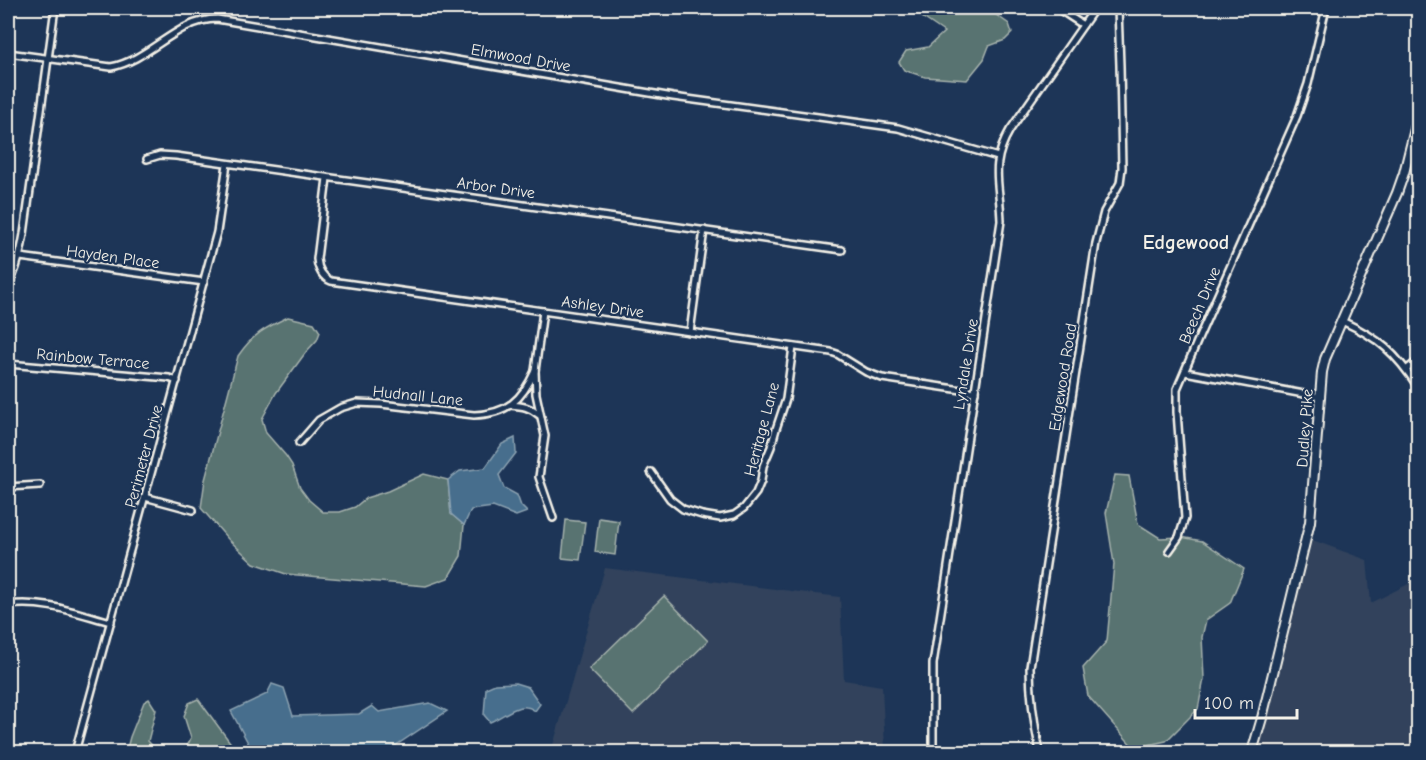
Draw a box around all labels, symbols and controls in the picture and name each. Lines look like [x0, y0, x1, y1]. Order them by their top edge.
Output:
street label: Elmwood Drive [470, 40, 572, 76]
street label: Arbor Drive [456, 174, 536, 202]
district label: Edgewood [1143, 231, 1229, 254]
street label: Hayden Place [65, 242, 161, 272]
street label: Beech Drive [1176, 264, 1224, 347]
street label: Ashley Drive [561, 292, 645, 322]
street label: Lyndale Drive [950, 317, 982, 411]
street label: Edgewood Road [1046, 322, 1080, 432]
street label: Rainbow Terrace [36, 345, 150, 373]
street label: Heritage Lane [741, 380, 783, 478]
street label: Hudnall Lane [372, 382, 464, 410]
street label: Dudley Pike [1293, 388, 1317, 468]
street label: Perimeter Drive [122, 403, 166, 510]
scale bar [1195, 682, 1297, 720]
text: 100 m [1204, 693, 1254, 714]

